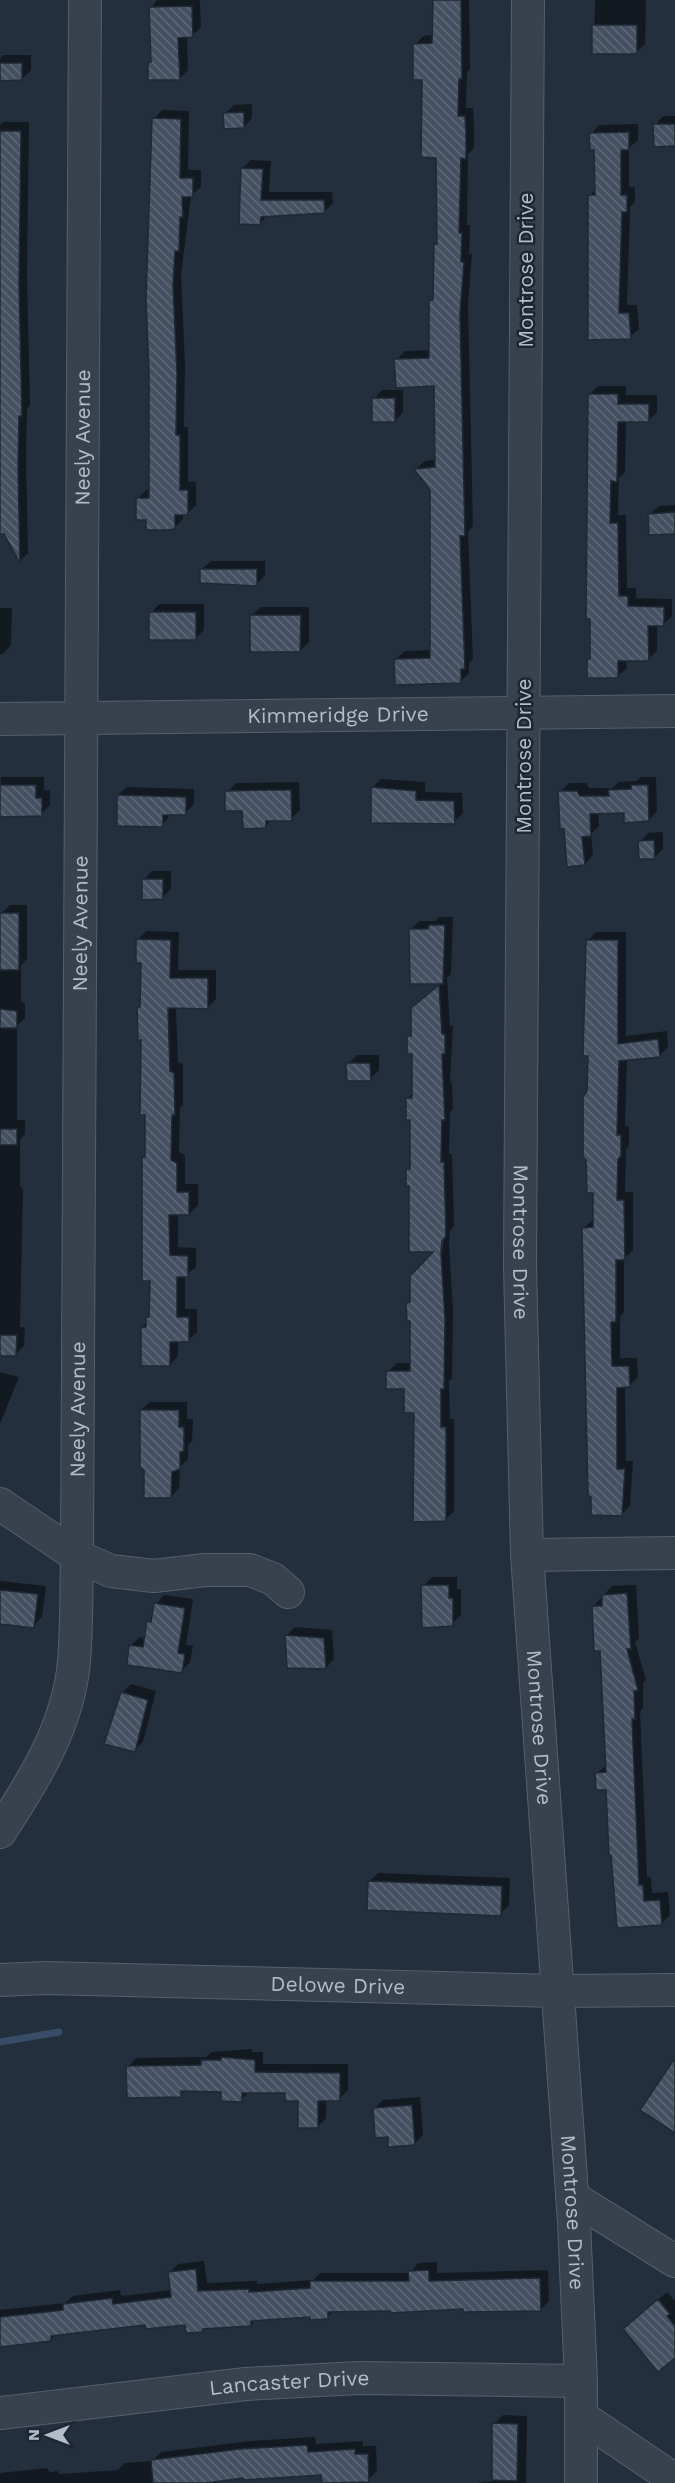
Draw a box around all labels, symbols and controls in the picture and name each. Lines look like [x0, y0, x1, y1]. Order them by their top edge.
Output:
street label: Montrose Drive [513, 192, 538, 348]
street label: Neely Avenue [69, 369, 95, 506]
street label: Montrose Drive [511, 678, 536, 834]
street label: Kimmeridge Drive [247, 701, 429, 728]
street label: Neely Avenue [67, 855, 93, 992]
street label: Montrose Drive [508, 1164, 534, 1320]
street label: Neely Avenue [64, 1341, 90, 1478]
street label: Montrose Drive [522, 1649, 558, 1806]
street label: Delowe Drive [270, 1971, 406, 1999]
street label: Montrose Drive [556, 2134, 590, 2290]
street label: Lancaster Drive [208, 2365, 370, 2400]
north arrow [18, 2405, 78, 2465]
text: N [24, 2429, 43, 2441]

